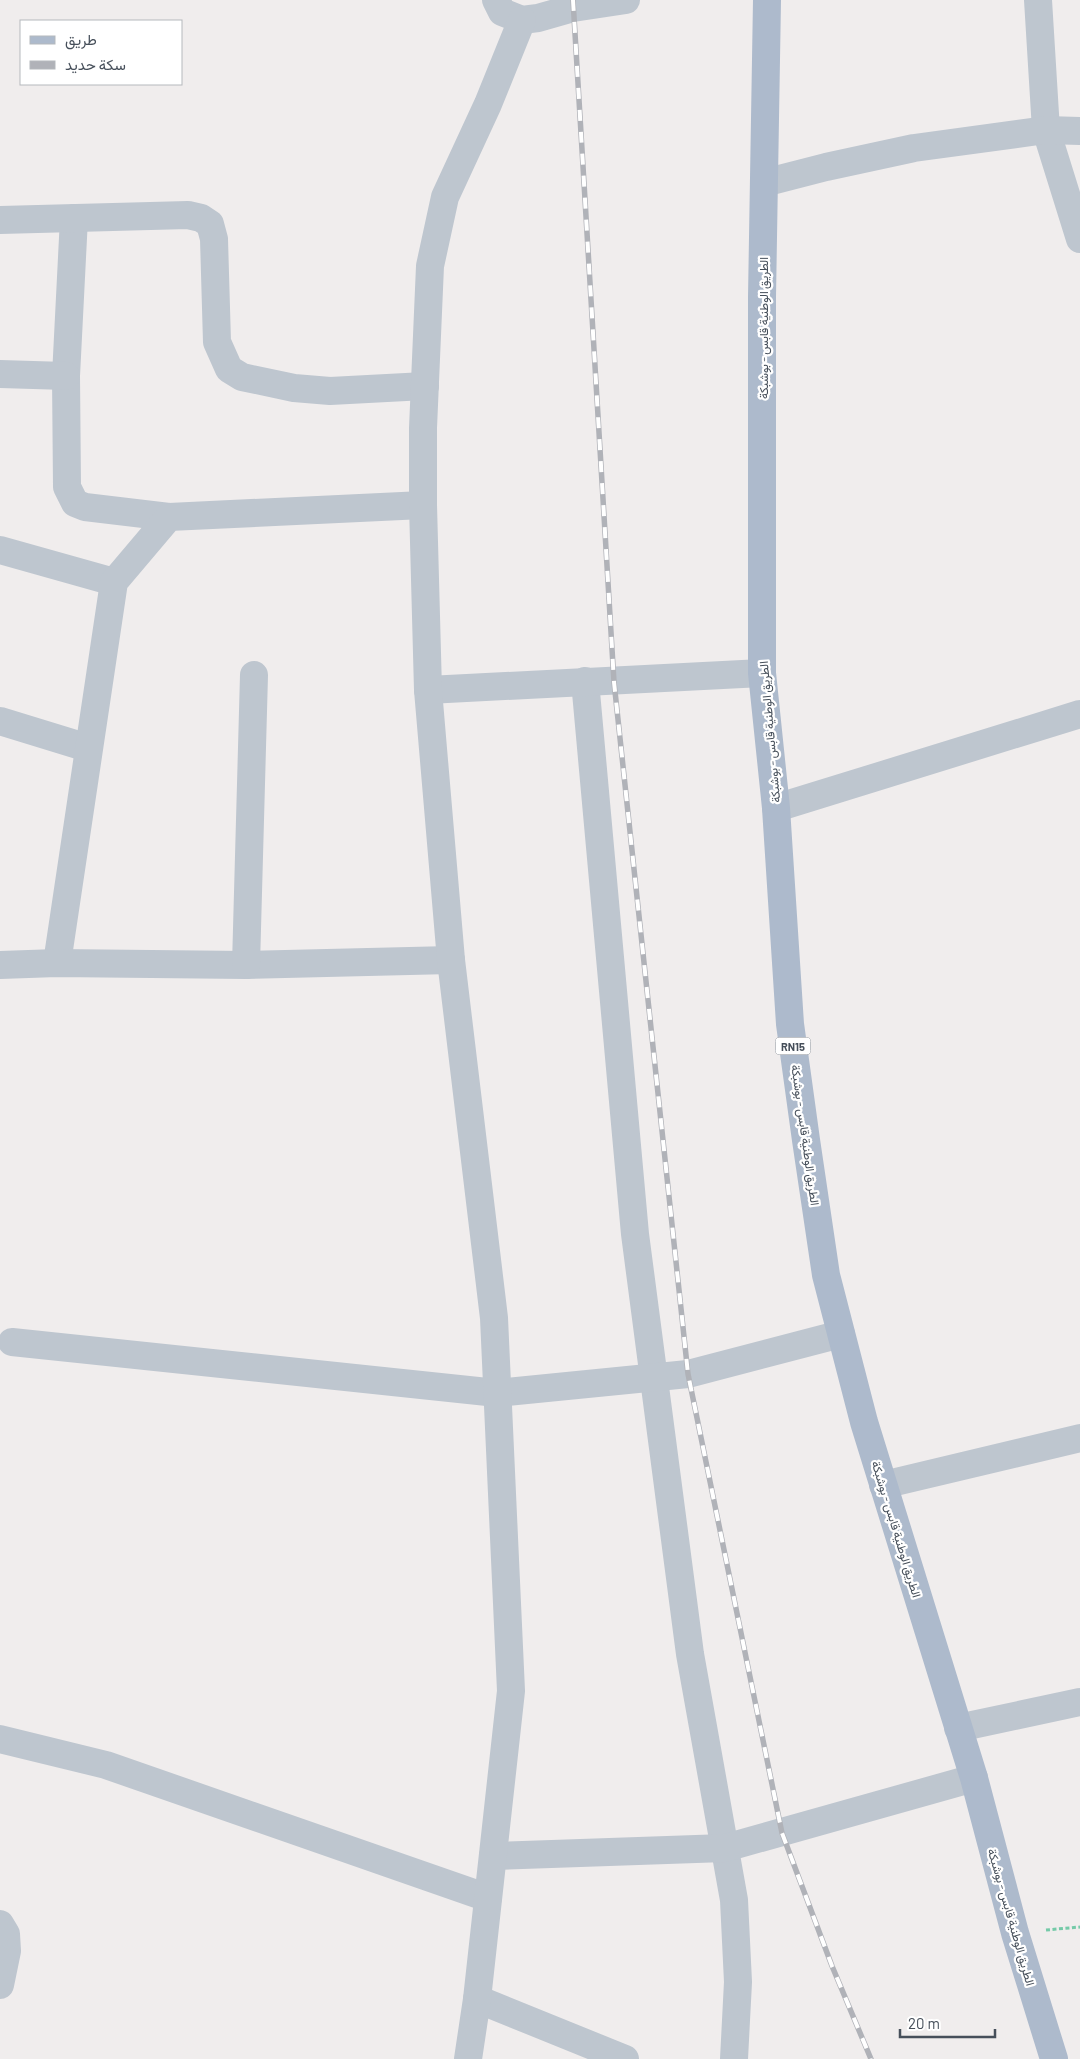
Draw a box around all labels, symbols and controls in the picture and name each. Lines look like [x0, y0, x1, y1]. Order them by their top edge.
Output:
legend [20, 20, 182, 85]
text: طريق [65, 30, 97, 50]
text: سكة حديد [65, 55, 126, 74]
street label: الطريق الوطنية قابس - بوشبكة [756, 257, 772, 399]
street label: الطريق الوطنية قابس - بوشبكة [756, 660, 784, 803]
road number: RN15 [776, 1038, 810, 1054]
street label: الطريق الوطنية قابس - بوشبكة [787, 1064, 823, 1207]
street label: الطريق الوطنية قابس - بوشبكة [868, 1459, 924, 1600]
street label: الطريق الوطنية قابس - بوشبكة [984, 1847, 1038, 1988]
scale bar [900, 2006, 995, 2038]
text: 20 m [908, 2014, 940, 2032]

